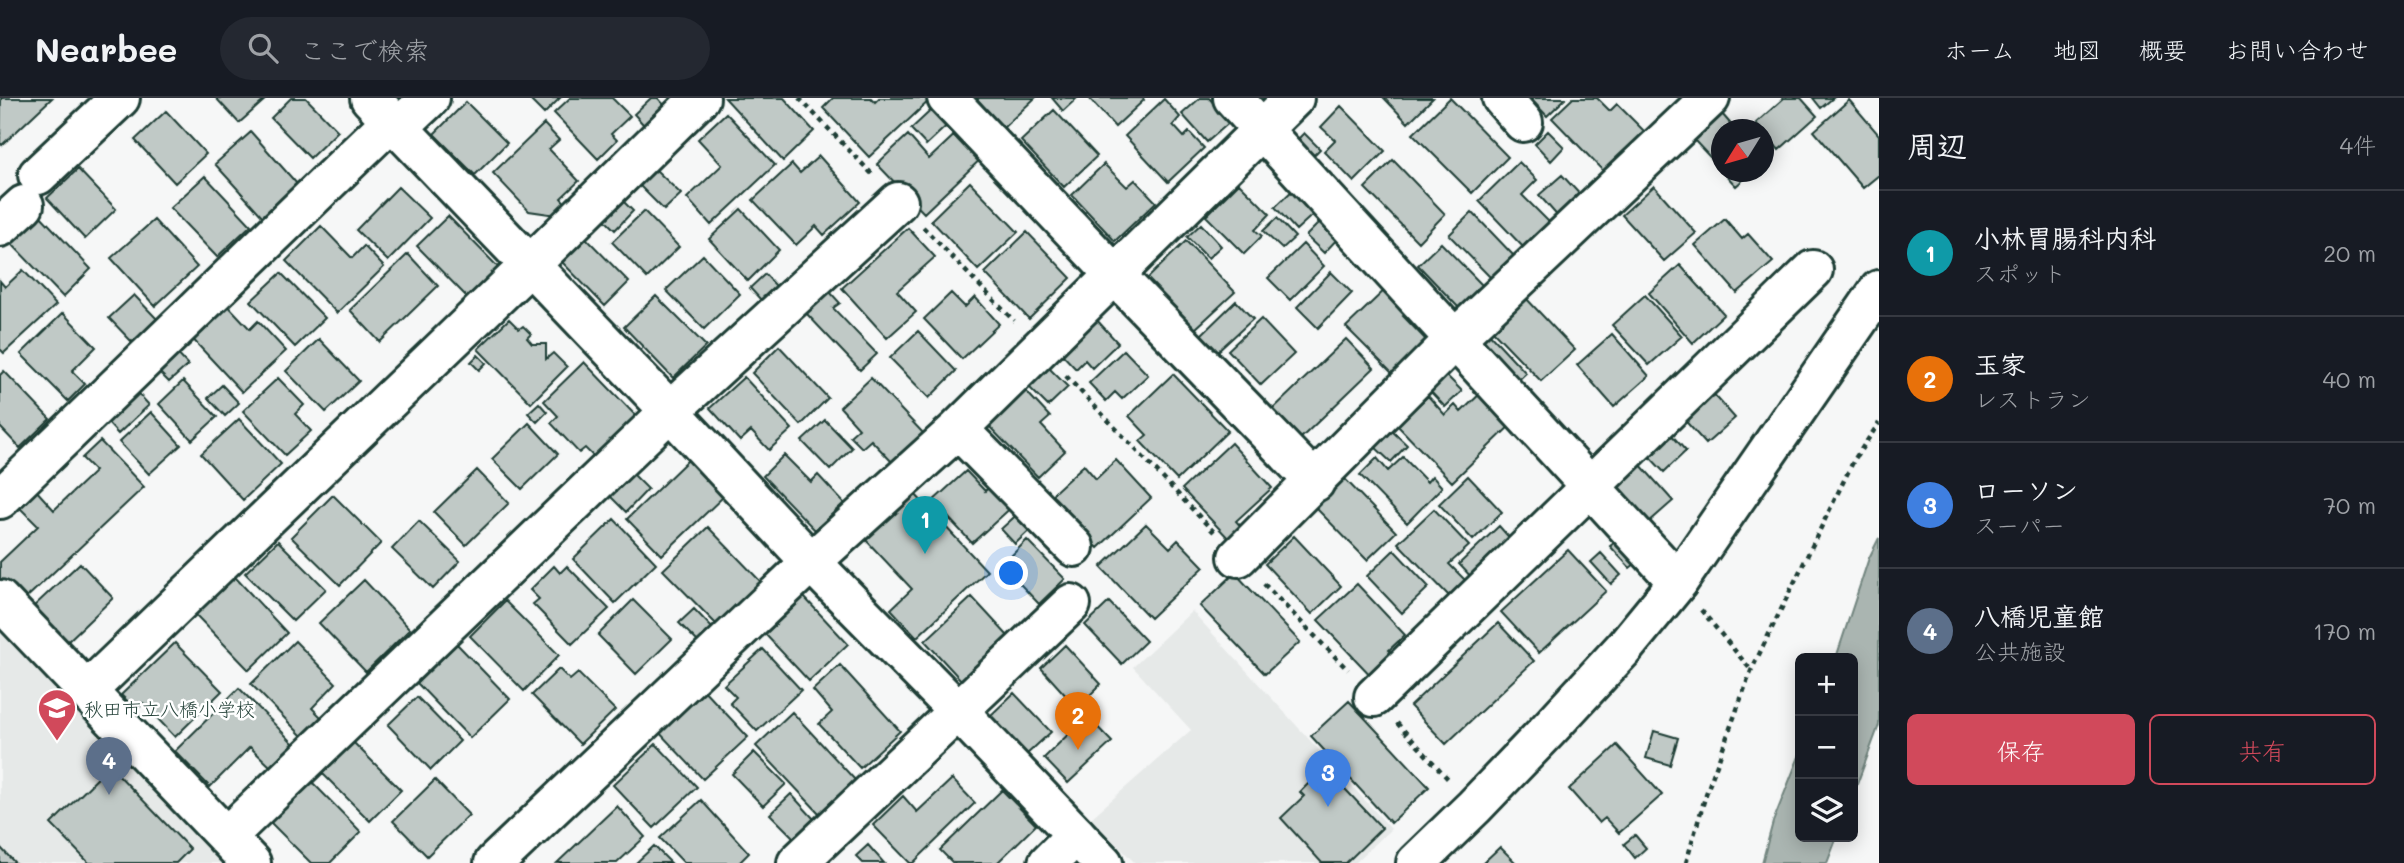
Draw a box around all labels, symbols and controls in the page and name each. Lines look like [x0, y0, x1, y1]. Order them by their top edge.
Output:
search box [220, 17, 710, 80]
text: Nearbee [35, 27, 178, 70]
icon: search [244, 29, 282, 67]
text: ここで検索 [300, 33, 430, 67]
text: ホーム [1944, 34, 2015, 65]
text: 地図 [2053, 34, 2101, 65]
text: 概要 [2139, 34, 2187, 65]
text: お問い合わせ [2225, 34, 2369, 65]
north arrow [1711, 119, 1774, 182]
text: 周辺 [1907, 125, 1967, 165]
text: 4件 [2339, 130, 2376, 160]
text: 小林胃腸科内科 [1974, 221, 2156, 255]
text: 1 [1925, 238, 1935, 268]
text: 20 m [2323, 238, 2376, 268]
text: スポット [1974, 258, 2066, 288]
text: 玉家 [1974, 347, 2026, 381]
text: 2 [1924, 364, 1936, 394]
text: 40 m [2323, 364, 2376, 394]
text: レストラン [1974, 384, 2091, 414]
text: ローソン [1974, 473, 2078, 507]
text: 3 [1923, 490, 1937, 520]
text: 70 m [2323, 490, 2376, 520]
pin: 1 [902, 496, 948, 554]
text: スーパー [1974, 510, 2065, 540]
your location [994, 556, 1028, 590]
text: 八橋児童館 [1974, 599, 2104, 633]
text: 4 [1923, 616, 1937, 646]
text: 170 m [2313, 616, 2376, 646]
text: 公共施設 [1974, 636, 2066, 666]
map controls [1795, 653, 1858, 842]
button: + [1795, 653, 1858, 716]
school or university icon: 秋田市立八橋小学校 [36, 687, 78, 742]
pin: 2 [1055, 692, 1101, 750]
place label: 秋田市立八橋小学校 [84, 696, 255, 721]
button: 保存 [1907, 714, 2135, 785]
button: 共有 [2149, 714, 2376, 785]
button: − [1795, 716, 1858, 779]
pin: 4 [86, 737, 132, 795]
pin: 3 [1305, 749, 1351, 807]
button: layers [1795, 779, 1858, 842]

